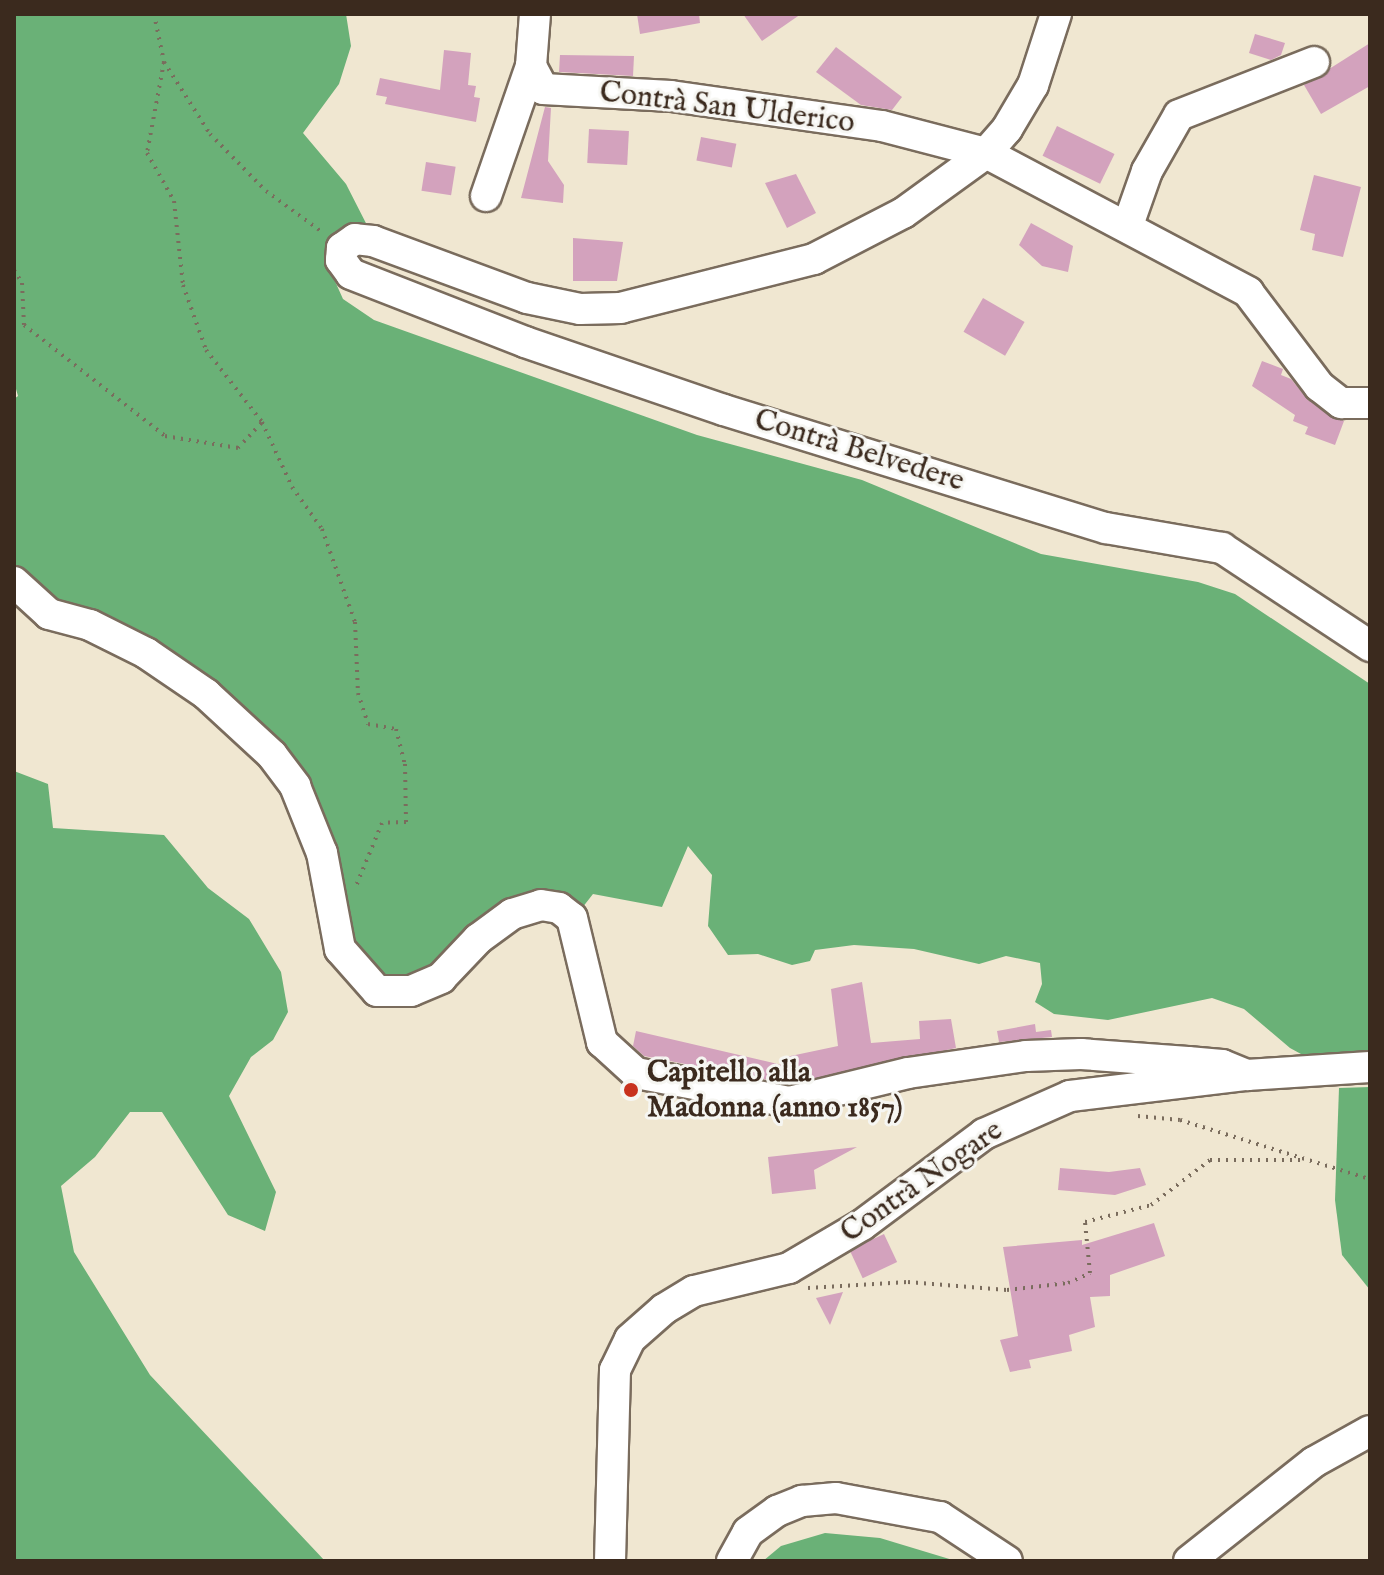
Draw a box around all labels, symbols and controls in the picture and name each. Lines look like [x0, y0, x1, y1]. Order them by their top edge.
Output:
street label: Contrà San Ulderico [597, 75, 857, 141]
street label: Contrà Belvedere [750, 402, 968, 500]
place label: Capitello alla Madonna (anno 1857) [647, 1055, 903, 1126]
marker: Capitello alla Madonna (anno 1857) [622, 1081, 640, 1099]
street label: Contrà Nogare [834, 1113, 1010, 1251]

